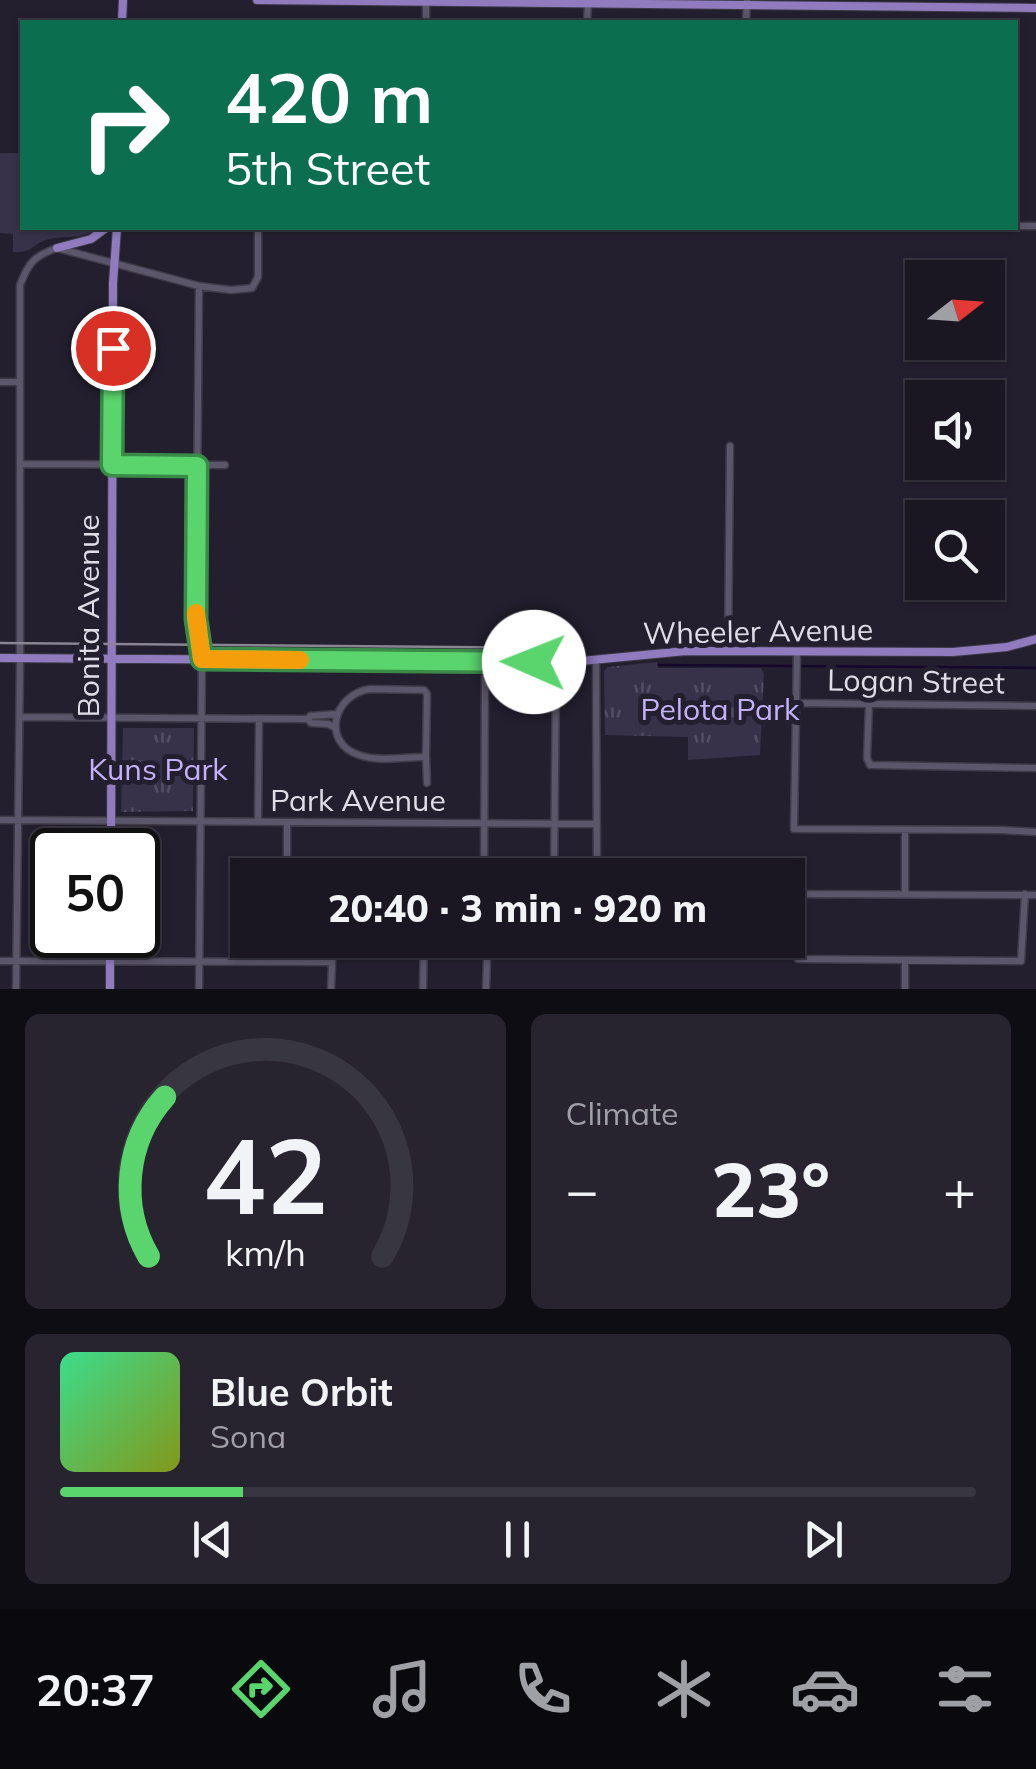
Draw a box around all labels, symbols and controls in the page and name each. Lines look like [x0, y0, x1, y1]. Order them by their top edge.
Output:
text: 420 m [225, 53, 433, 141]
icon: right [60, 60, 190, 190]
text: 5th Street [225, 140, 430, 196]
north arrow [905, 260, 1005, 360]
map controls [905, 260, 1005, 600]
pin [71, 306, 156, 391]
icon: arrive [86, 321, 141, 376]
button: sound [905, 380, 1005, 480]
button: search [905, 500, 1005, 600]
street label: Bonita Avenue [69, 514, 107, 718]
position arrow [482, 610, 586, 714]
street label: Wheeler Avenue [643, 610, 873, 652]
street label: Logan Street [827, 660, 1005, 702]
park label: Pelota Park [641, 690, 800, 728]
park label: Kuns Park [88, 750, 228, 788]
street label: Park Avenue [270, 781, 446, 819]
speed limit sign: 50 [30, 828, 160, 958]
text: 20:40 · 3 min · 920 m [328, 884, 707, 932]
text: Climate [566, 1093, 678, 1133]
text: 42 [203, 1109, 328, 1240]
text: 23° [711, 1142, 830, 1236]
text: − [566, 1155, 599, 1224]
text: + [943, 1155, 976, 1224]
text: km/h [225, 1230, 306, 1275]
text: Blue Orbit [210, 1368, 393, 1416]
text: Sona [210, 1416, 286, 1456]
icon: previous [185, 1512, 240, 1567]
icon: pause [490, 1512, 545, 1567]
icon: next [796, 1512, 851, 1567]
icon: directions [226, 1654, 296, 1724]
icon: music [367, 1654, 437, 1724]
icon: phone [508, 1654, 578, 1724]
icon: climate [649, 1654, 719, 1724]
icon: car [790, 1654, 860, 1724]
icon: filters [930, 1654, 1000, 1724]
text: 20:37 [35, 1661, 155, 1717]

